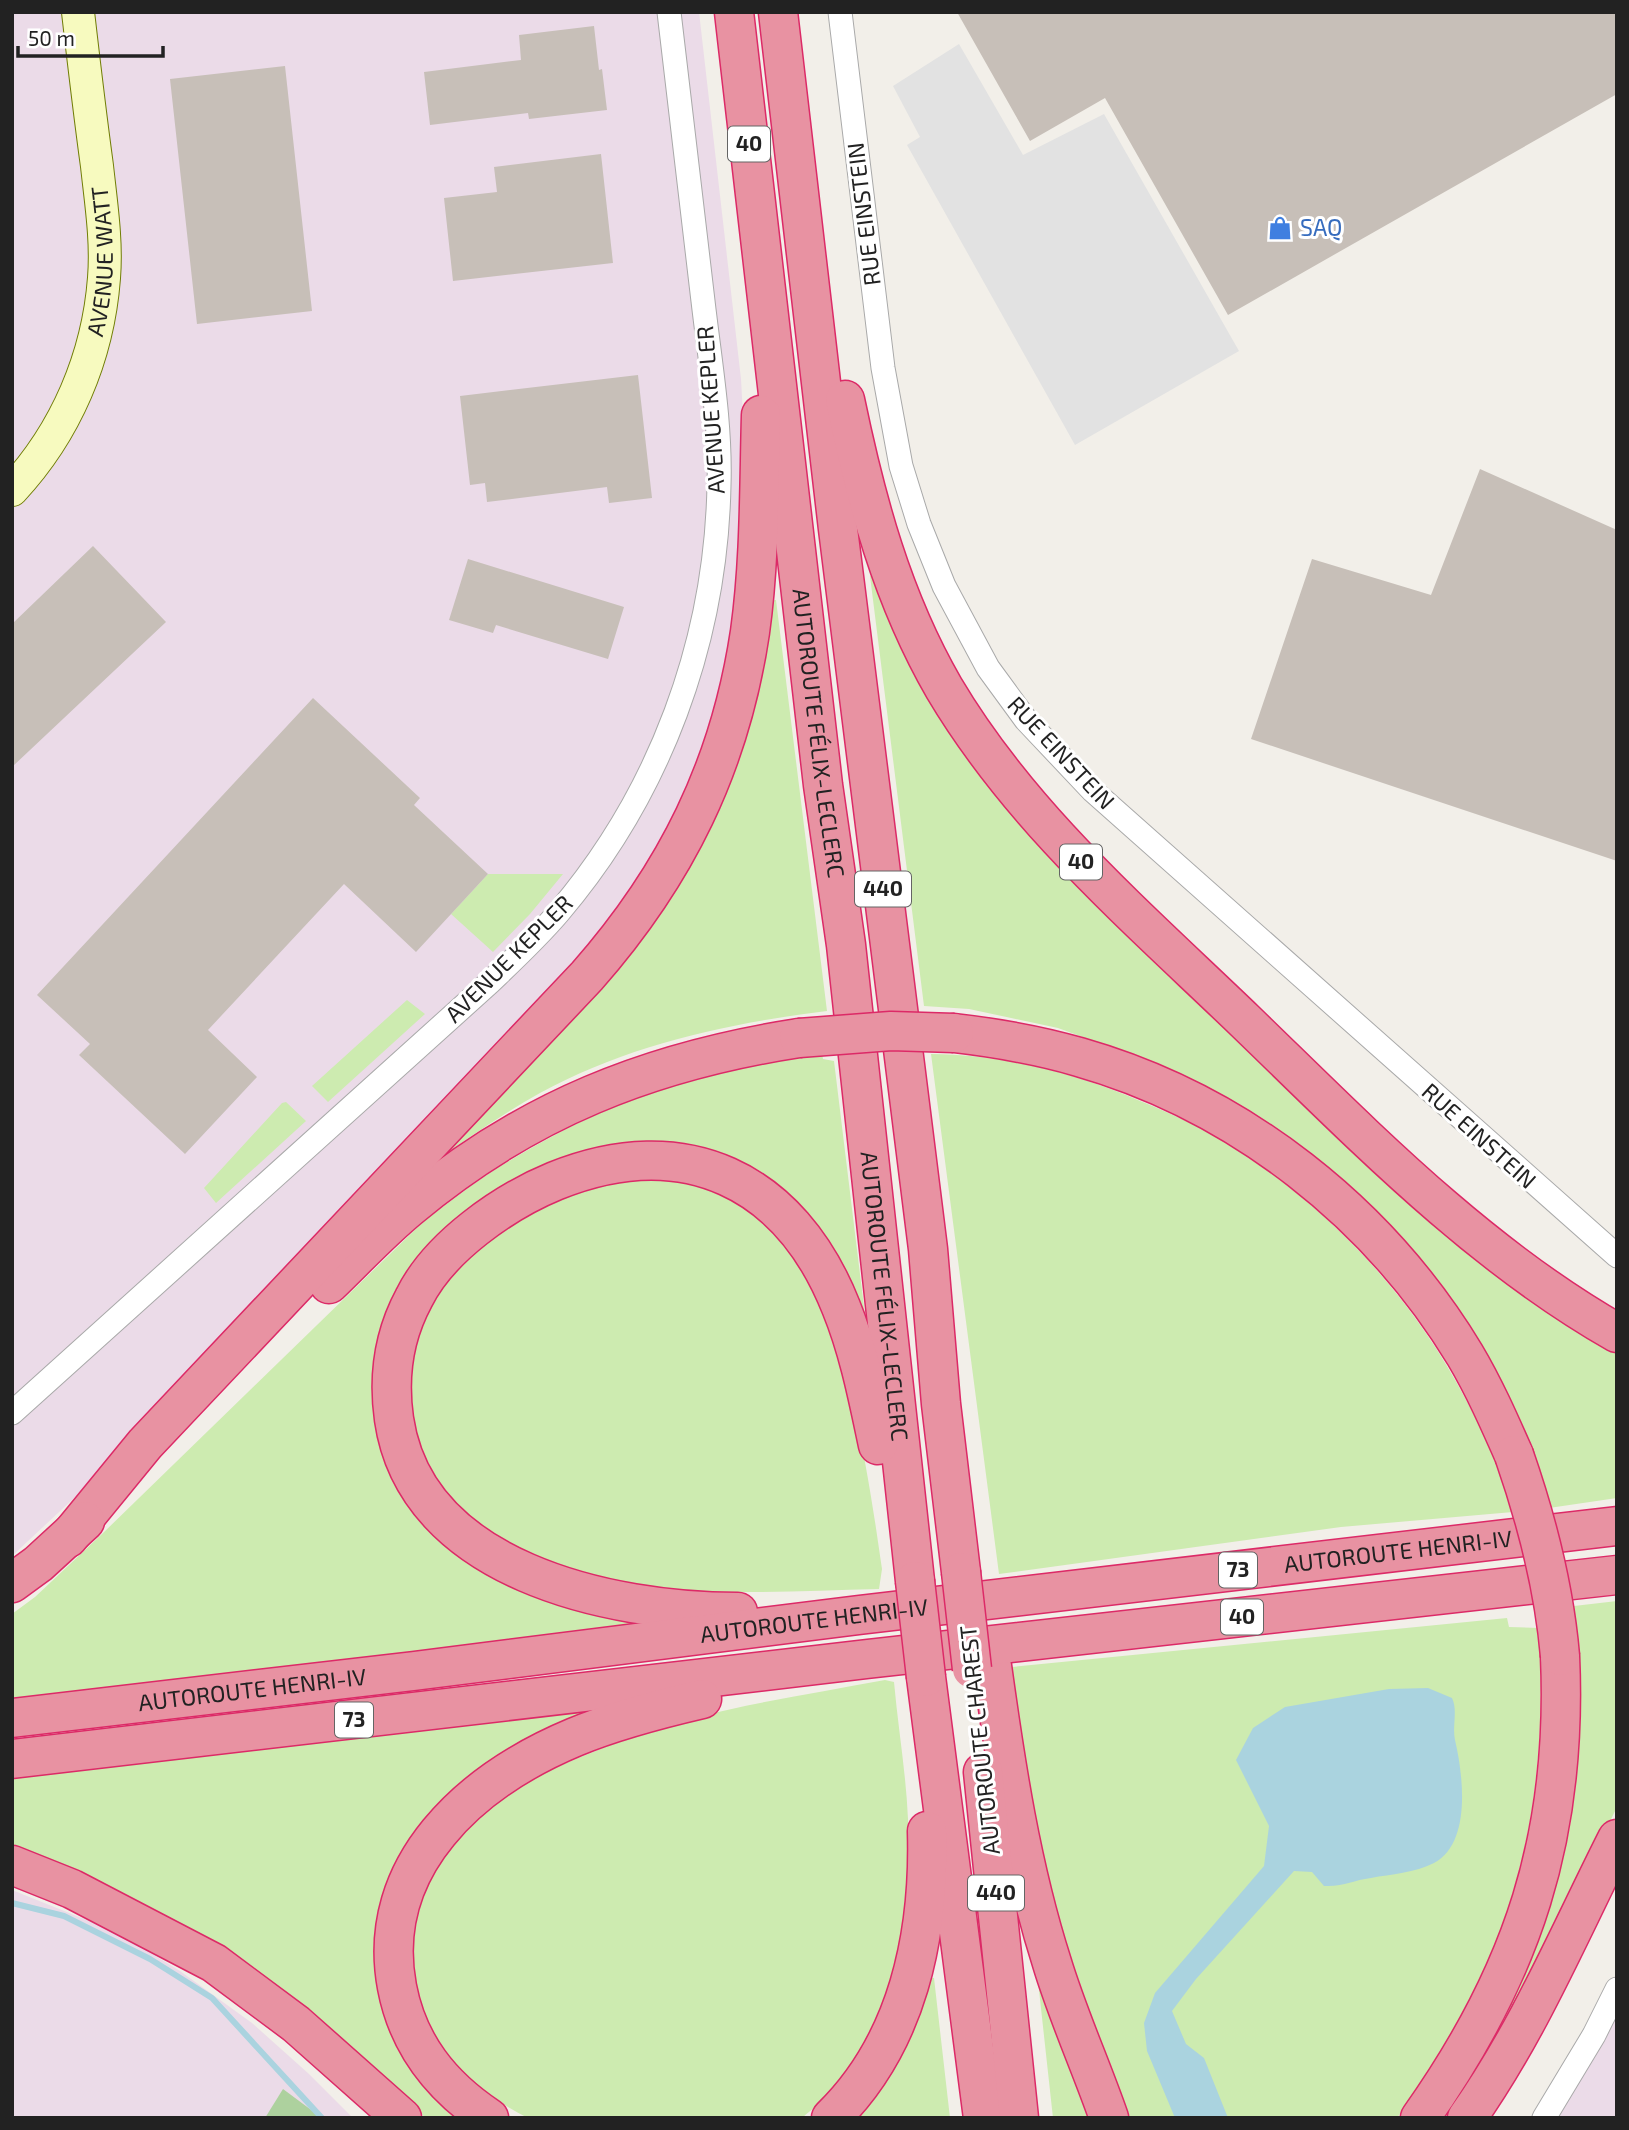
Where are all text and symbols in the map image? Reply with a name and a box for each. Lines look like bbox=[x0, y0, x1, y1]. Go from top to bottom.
scale bar bbox=[18, 14, 163, 58]
text: 50 m bbox=[28, 25, 75, 50]
road number: 40 bbox=[728, 127, 770, 162]
street label: RUE EINSTEIN bbox=[840, 141, 886, 287]
street label: AVENUE WATT bbox=[80, 185, 118, 339]
place label: SAQ bbox=[1300, 213, 1343, 241]
shop icon: SAQ bbox=[1266, 214, 1294, 242]
street label: AVENUE KEPLER bbox=[690, 325, 730, 495]
street label: AUTOROUTE FÉLIX-LECLERC bbox=[787, 587, 851, 879]
street label: RUE EINSTEIN bbox=[1002, 690, 1121, 815]
road number: 40 bbox=[1060, 844, 1102, 880]
road number: 440 bbox=[855, 872, 911, 906]
street label: AVENUE KEPLER bbox=[439, 889, 578, 1028]
street label: RUE EINSTEIN bbox=[1417, 1077, 1543, 1194]
street label: AUTOROUTE FÉLIX-LECLERC bbox=[855, 1150, 915, 1442]
street label: AUTOROUTE HENRI-IV bbox=[1282, 1523, 1513, 1578]
road number: 73 bbox=[1219, 1552, 1257, 1588]
street label: AUTOROUTE HENRI-IV bbox=[698, 1592, 929, 1648]
road number: 40 bbox=[1221, 1600, 1263, 1634]
street label: AUTOROUTE CHAREST bbox=[953, 1624, 1005, 1856]
street label: AUTOROUTE HENRI-IV bbox=[137, 1662, 368, 1716]
road number: 73 bbox=[335, 1702, 373, 1738]
road number: 440 bbox=[968, 1876, 1024, 1910]

